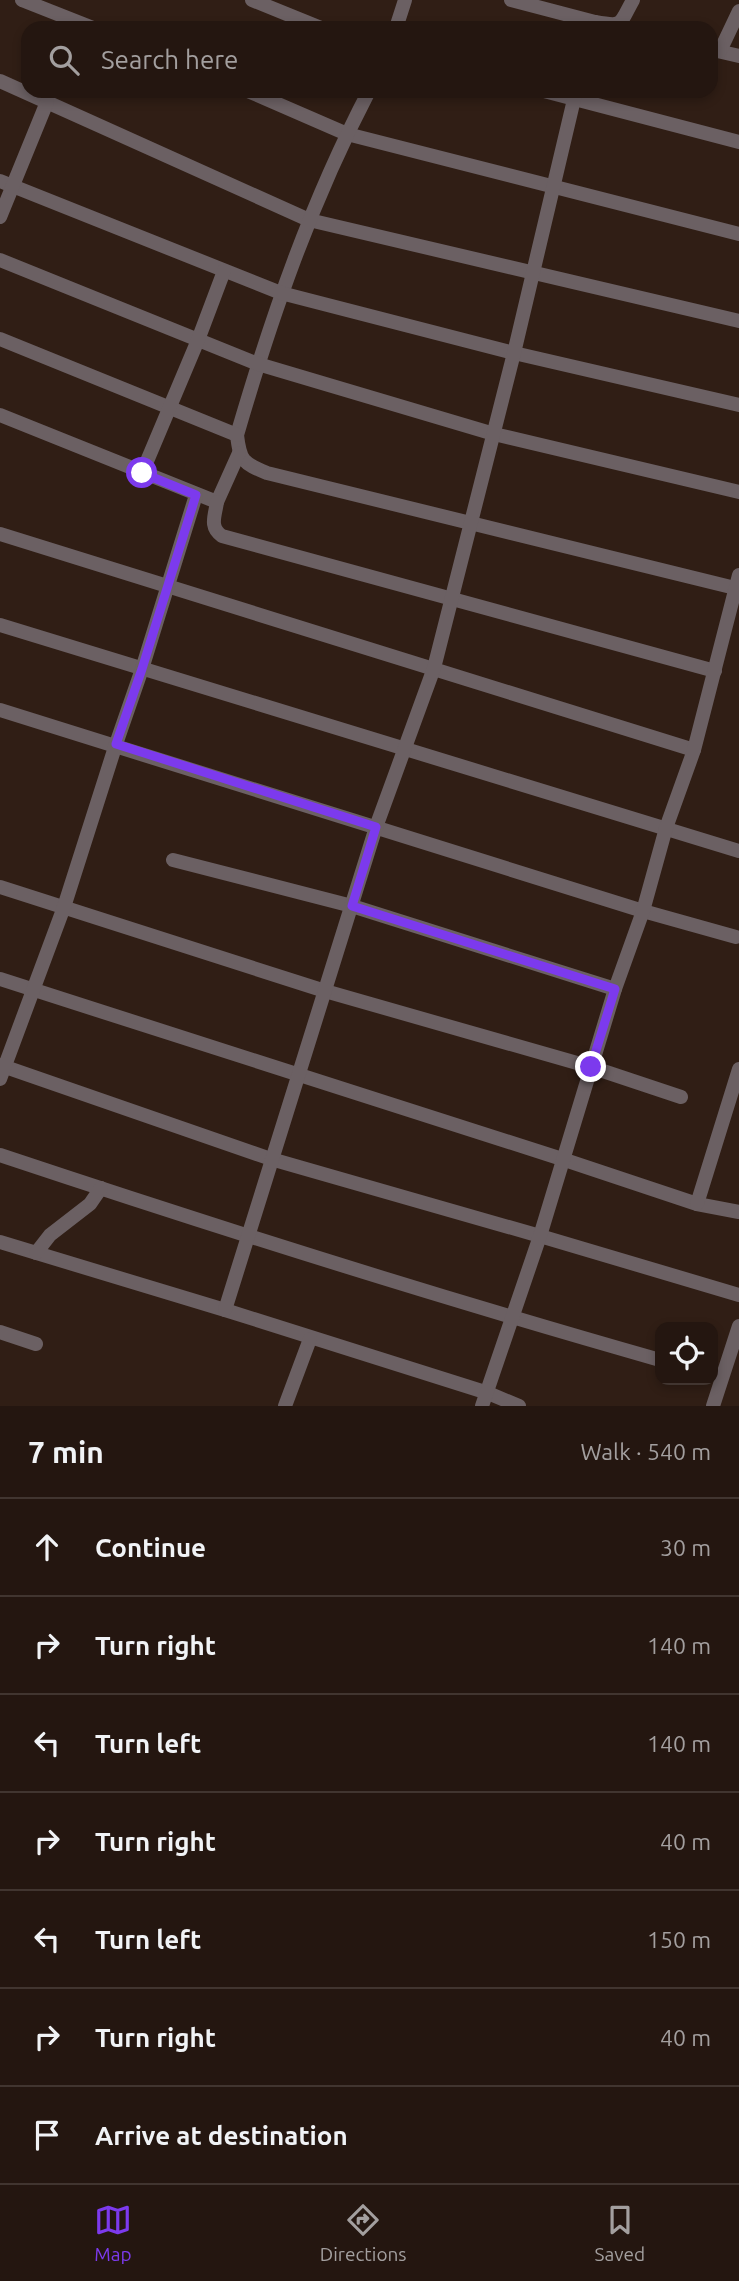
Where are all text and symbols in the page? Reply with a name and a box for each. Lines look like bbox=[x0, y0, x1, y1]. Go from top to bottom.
search box bbox=[21, 21, 718, 98]
icon: search bbox=[45, 41, 83, 79]
text: Search here bbox=[101, 45, 238, 74]
route start bbox=[126, 457, 157, 488]
route end bbox=[575, 1051, 606, 1082]
map controls bbox=[655, 1322, 718, 1385]
button: locate bbox=[655, 1322, 718, 1385]
text: 7 min bbox=[28, 1435, 104, 1469]
text: Walk · 540 m bbox=[580, 1439, 711, 1464]
icon: ahead bbox=[28, 1528, 66, 1566]
text: Continue bbox=[95, 1533, 206, 1562]
text: 30 m bbox=[660, 1535, 711, 1560]
icon: right bbox=[28, 1626, 66, 1664]
text: Turn right bbox=[95, 1631, 216, 1660]
text: 140 m bbox=[647, 1633, 711, 1658]
icon: left bbox=[28, 1724, 66, 1762]
text: Turn left bbox=[95, 1729, 201, 1758]
text: 140 m bbox=[647, 1731, 711, 1756]
icon: right bbox=[28, 1822, 66, 1860]
text: Turn right bbox=[95, 1827, 216, 1856]
text: 40 m bbox=[660, 1829, 711, 1854]
icon: left bbox=[28, 1920, 66, 1958]
text: Turn left bbox=[95, 1925, 201, 1954]
text: 150 m bbox=[647, 1927, 711, 1952]
icon: right bbox=[28, 2018, 66, 2056]
text: Turn right bbox=[95, 2023, 216, 2052]
text: 40 m bbox=[660, 2025, 711, 2050]
icon: arrive bbox=[28, 2116, 66, 2154]
text: Arrive at destination bbox=[95, 2121, 348, 2150]
tab: Map bbox=[94, 2201, 132, 2265]
tab: Directions bbox=[320, 2201, 407, 2265]
tab: Saved bbox=[594, 2201, 645, 2265]

